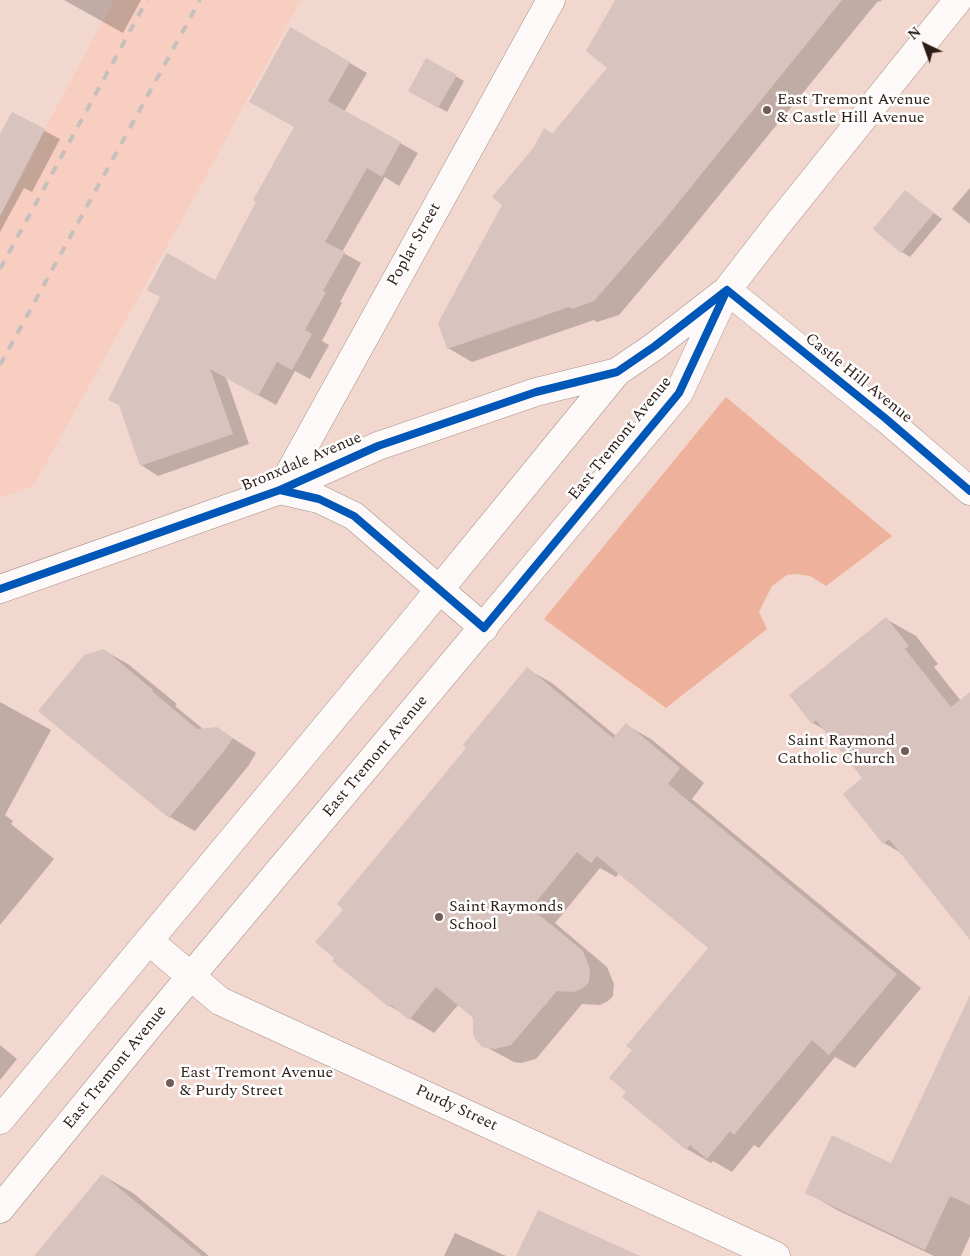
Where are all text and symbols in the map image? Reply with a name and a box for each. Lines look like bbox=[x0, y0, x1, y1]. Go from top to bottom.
north arrow bbox=[900, 20, 950, 70]
text: N bbox=[903, 22, 926, 45]
place label: East Tremont Avenue & Castle Hill Avenue bbox=[777, 91, 930, 129]
marker: East Tremont Avenue & Castle Hill Avenue bbox=[761, 104, 773, 116]
street label: Poplar Street bbox=[384, 200, 446, 290]
street label: Castle Hill Avenue bbox=[800, 330, 916, 428]
street label: East Tremont Avenue bbox=[565, 373, 677, 505]
street label: Bronxdale Avenue bbox=[239, 429, 365, 497]
street label: East Tremont Avenue bbox=[319, 692, 433, 822]
place label: Saint Raymond Catholic Church bbox=[777, 732, 895, 770]
marker: Saint Raymond Catholic Church bbox=[899, 745, 911, 757]
place label: Saint Raymonds School bbox=[449, 898, 563, 936]
marker: Saint Raymonds School bbox=[433, 911, 445, 923]
street label: East Tremont Avenue bbox=[60, 1002, 172, 1134]
place label: East Tremont Avenue & Purdy Street bbox=[180, 1064, 333, 1102]
marker: East Tremont Avenue & Purdy Street bbox=[164, 1077, 176, 1089]
street label: Purdy Street bbox=[412, 1082, 500, 1136]

